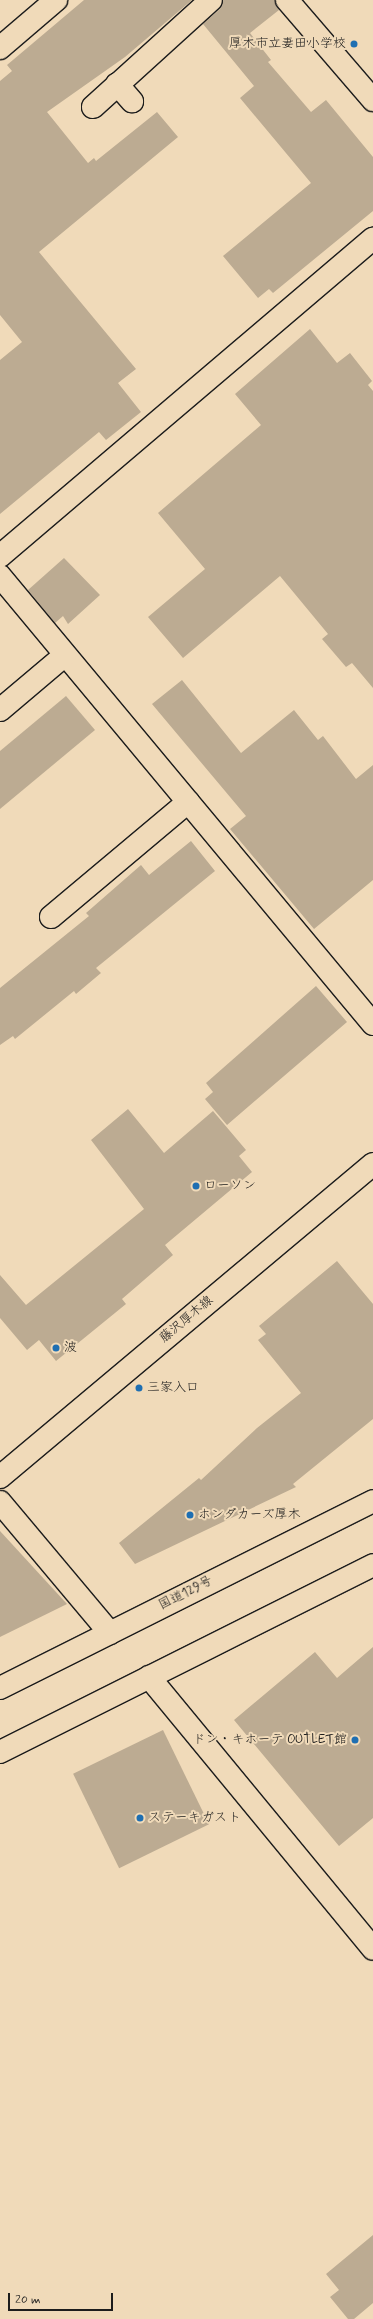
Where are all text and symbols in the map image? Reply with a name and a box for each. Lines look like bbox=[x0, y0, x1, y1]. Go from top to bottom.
place label: 厚木市立妻田小学校 bbox=[229, 36, 346, 52]
marker: 厚木市立妻田小学校 bbox=[349, 39, 359, 49]
place label: ローソン bbox=[204, 1178, 256, 1194]
marker: ローソン bbox=[191, 1181, 201, 1191]
street label: 藤沢厚木線 bbox=[157, 1293, 217, 1347]
place label: 波 bbox=[64, 1340, 77, 1356]
marker: 波 bbox=[51, 1343, 61, 1353]
place label: 三家入口 bbox=[147, 1380, 199, 1396]
marker: 三家入口 bbox=[134, 1383, 144, 1393]
place label: ホンダカーズ厚木 bbox=[198, 1507, 302, 1523]
marker: ホンダカーズ厚木 bbox=[185, 1510, 195, 1520]
street label: 国道129号 bbox=[156, 1574, 216, 1614]
place label: ドン・キホーテ OUTLET館 bbox=[192, 1732, 347, 1748]
marker: ドン・キホーテ OUTLET館 bbox=[350, 1735, 360, 1745]
place label: ステーキガスト bbox=[148, 1810, 239, 1826]
marker: ステーキガスト bbox=[135, 1813, 145, 1823]
scale bar bbox=[10, 2285, 115, 2311]
text: 20 m bbox=[15, 2292, 41, 2308]

